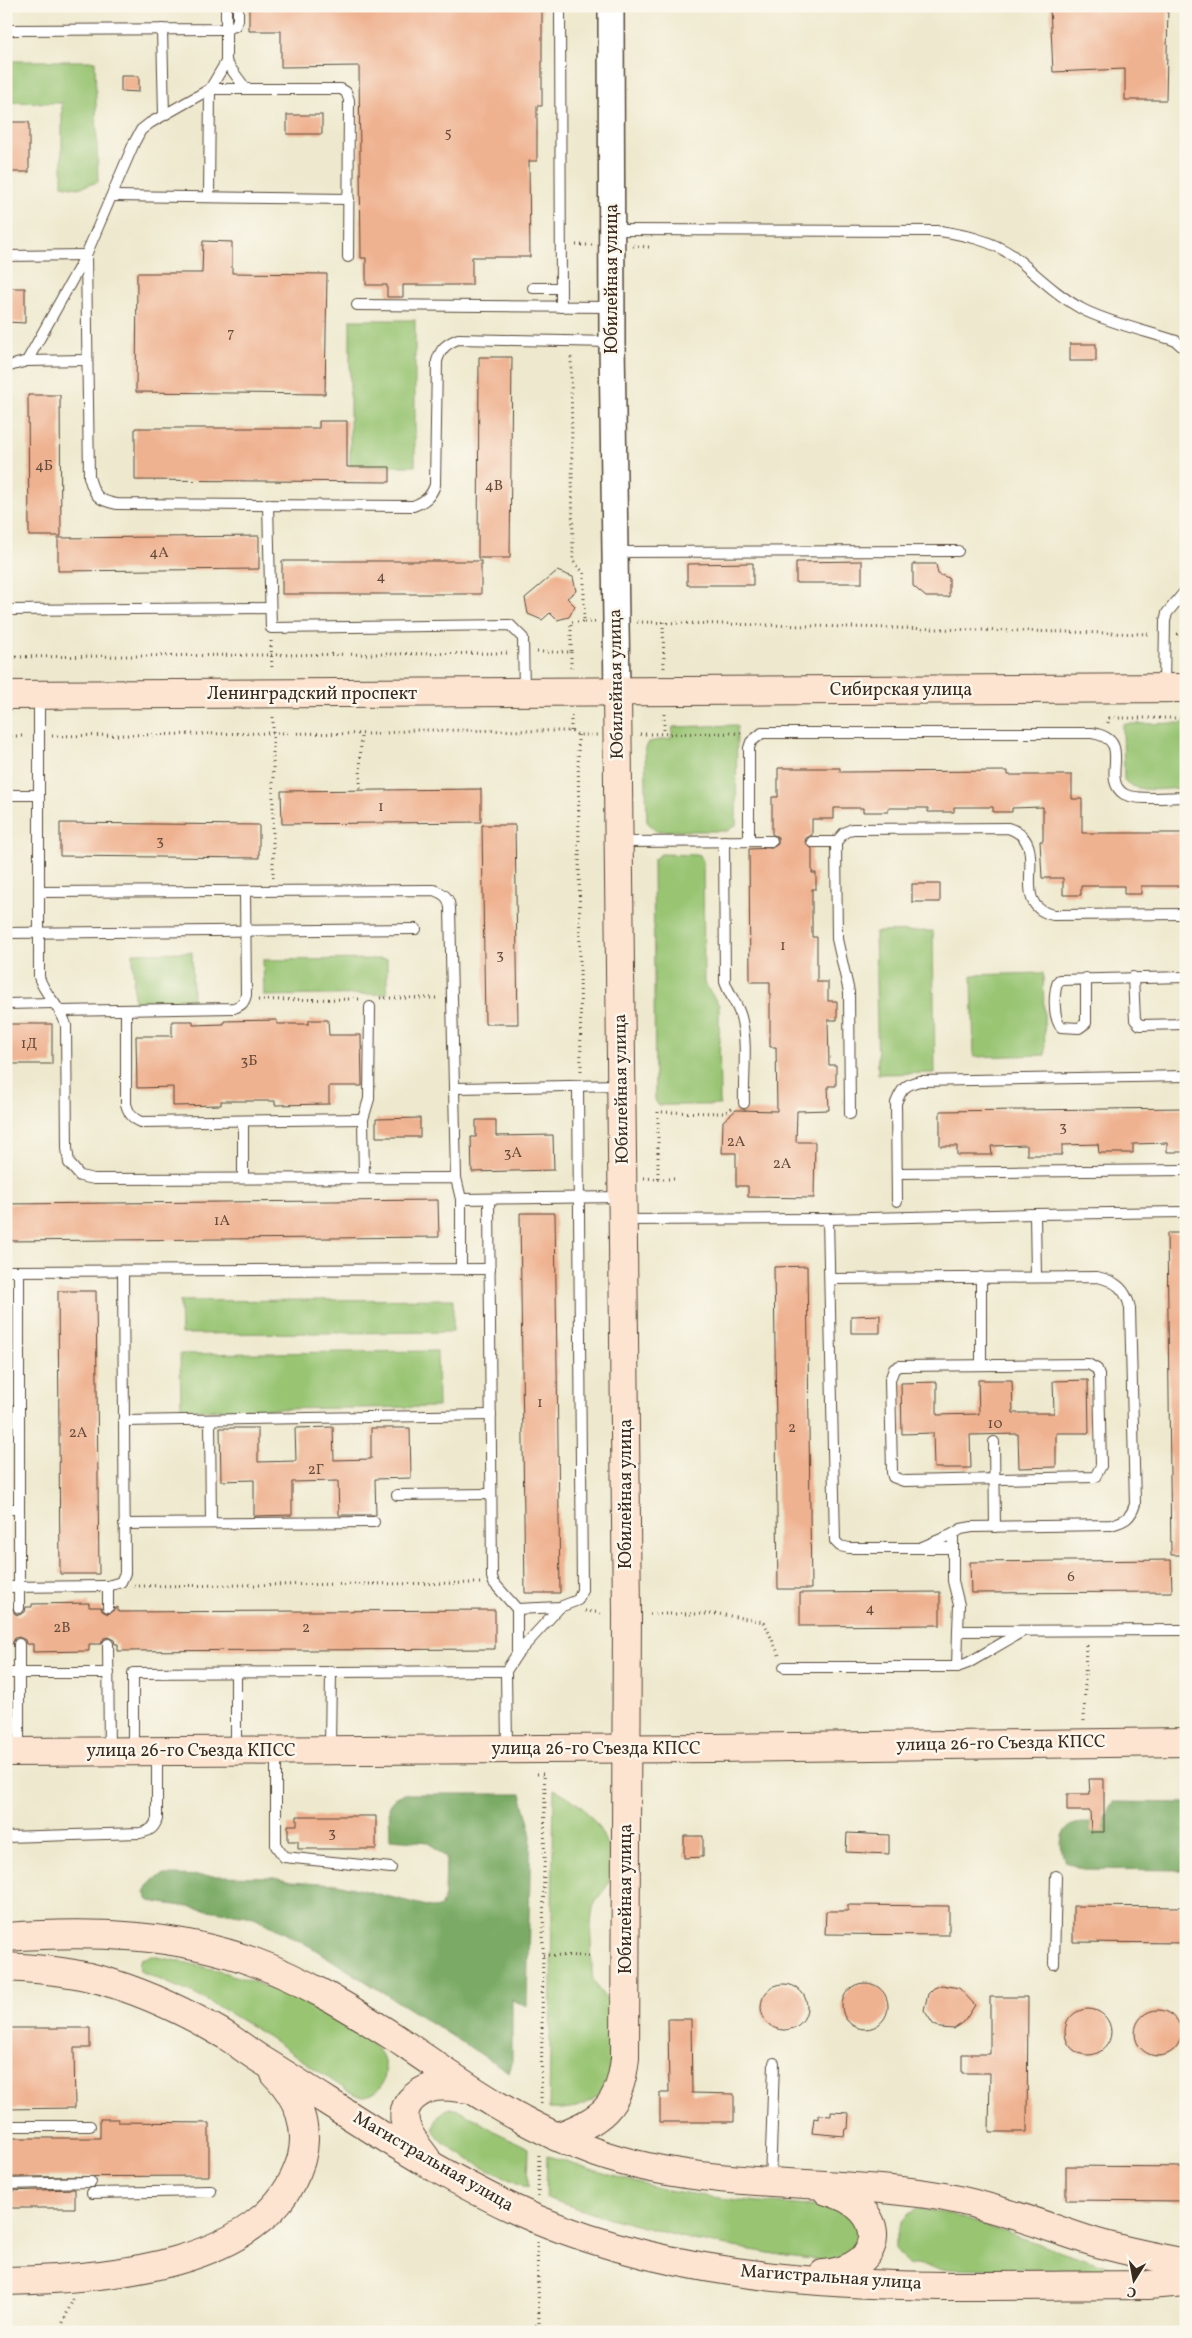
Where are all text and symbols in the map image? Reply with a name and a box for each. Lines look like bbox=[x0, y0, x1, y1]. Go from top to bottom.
house number: 5 bbox=[444, 123, 452, 144]
street label: Юбилейная улица bbox=[600, 204, 625, 354]
house number: 7 bbox=[227, 323, 235, 344]
house number: 4Б bbox=[35, 456, 53, 477]
house number: 4В bbox=[485, 476, 503, 497]
house number: 4А bbox=[149, 543, 169, 564]
house number: 4 bbox=[377, 567, 386, 588]
street label: Юбилейная улица bbox=[603, 608, 631, 759]
street label: Сибирская улица bbox=[830, 678, 972, 703]
street label: Ленинградский проспект bbox=[207, 682, 417, 707]
house number: 1 bbox=[378, 797, 384, 818]
house number: 3 bbox=[156, 831, 164, 852]
house number: 1 bbox=[780, 936, 786, 957]
house number: 3 bbox=[496, 945, 504, 966]
street label: Юбилейная улица bbox=[608, 1013, 636, 1164]
house number: 1Д bbox=[21, 1034, 37, 1055]
house number: 3Б bbox=[241, 1051, 257, 1072]
house number: 3 bbox=[1059, 1117, 1067, 1138]
house number: 2А bbox=[727, 1132, 746, 1153]
house number: 3А bbox=[504, 1143, 523, 1164]
house number: 2А bbox=[773, 1154, 792, 1175]
house number: 1А bbox=[214, 1211, 231, 1232]
house number: 1 bbox=[537, 1393, 543, 1414]
house number: 10 bbox=[988, 1414, 1002, 1435]
house number: 2 bbox=[788, 1418, 796, 1439]
street label: Юбилейная улица bbox=[614, 1419, 639, 1569]
house number: 2А bbox=[69, 1423, 88, 1444]
house number: 2Г bbox=[308, 1460, 324, 1481]
house number: 6 bbox=[1067, 1567, 1075, 1588]
house number: 4 bbox=[866, 1599, 875, 1620]
house number: 2В bbox=[53, 1618, 71, 1639]
house number: 2 bbox=[302, 1618, 310, 1639]
street label: улица 26-го Съезда КПСС bbox=[896, 1730, 1106, 1758]
street label: улица 26-го Съезда КПСС bbox=[491, 1737, 701, 1762]
street label: улица 26-го Съезда КПСС bbox=[86, 1739, 296, 1764]
house number: 3 bbox=[328, 1823, 336, 1844]
street label: Юбилейная улица bbox=[614, 1824, 639, 1974]
street label: Магистральная улица bbox=[348, 2106, 518, 2218]
north arrow bbox=[1110, 2256, 1160, 2306]
street label: Магистральная улица bbox=[739, 2259, 923, 2297]
text: С bbox=[1126, 2281, 1138, 2301]

